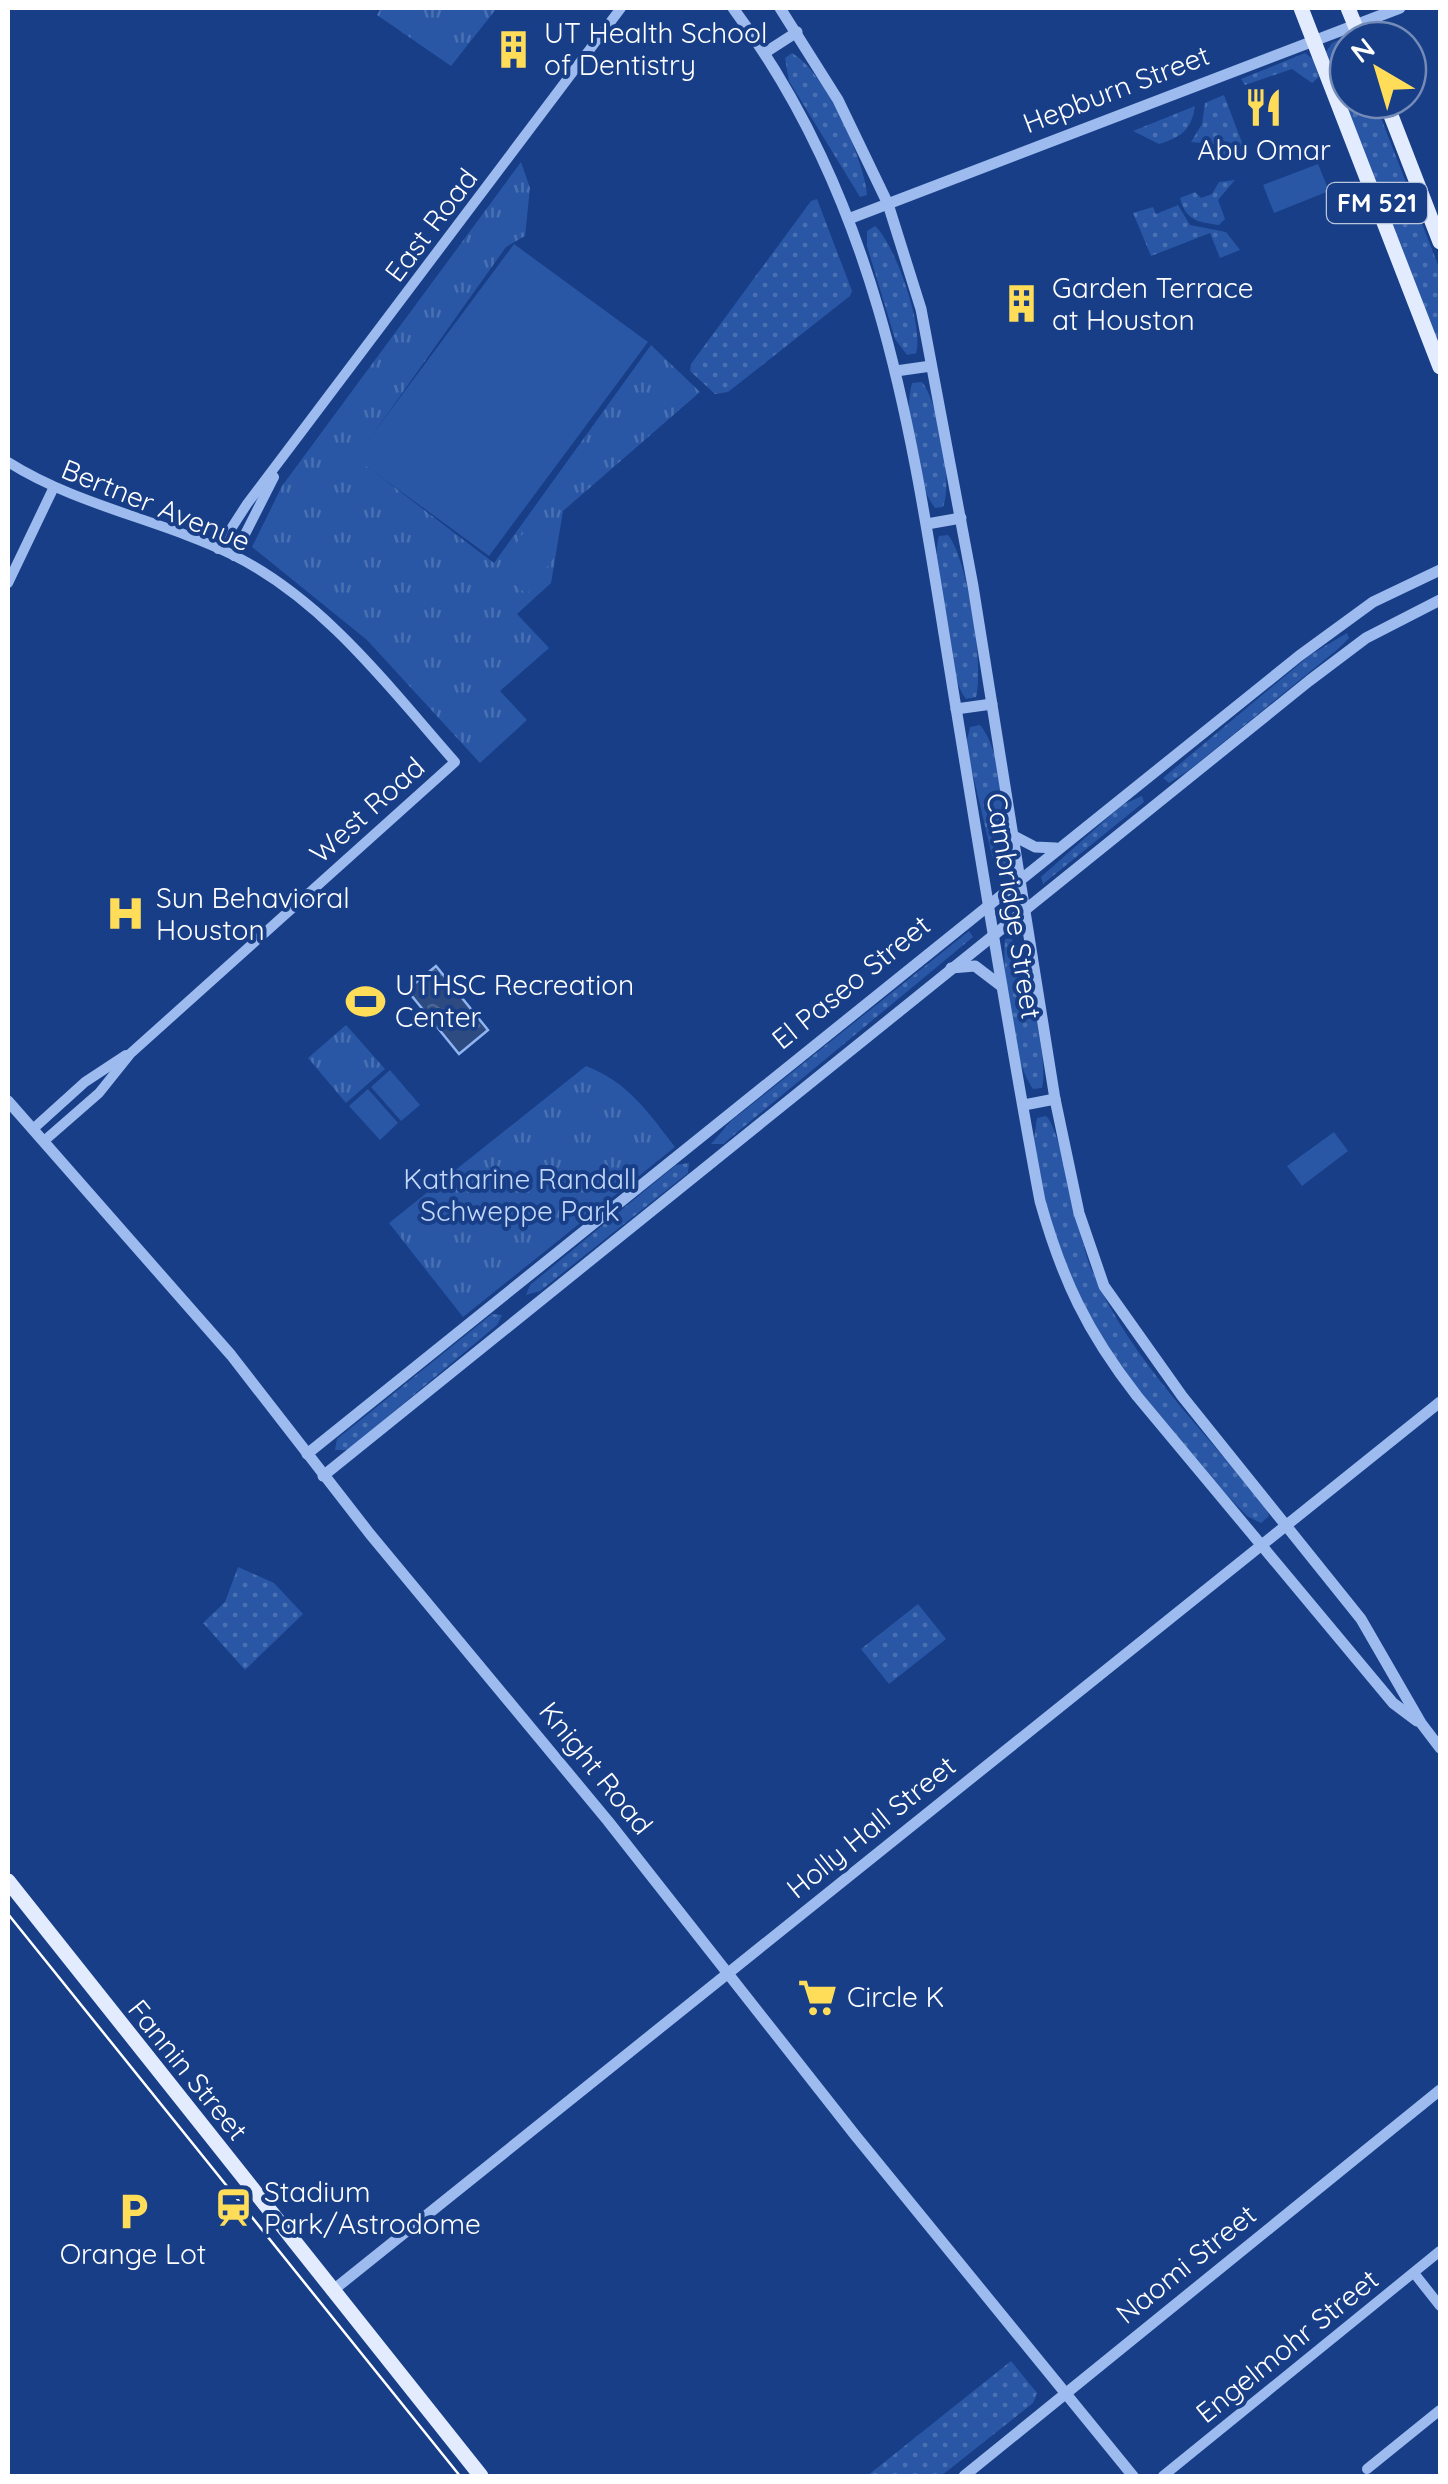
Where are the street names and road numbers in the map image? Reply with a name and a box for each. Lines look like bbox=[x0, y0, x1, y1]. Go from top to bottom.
street label: Hepburn Street bbox=[1018, 37, 1214, 140]
street label: East Road bbox=[377, 161, 484, 288]
road number: FM 521 bbox=[1327, 183, 1427, 223]
street label: Bertner Avenue bbox=[57, 451, 256, 558]
street label: West Road bbox=[302, 749, 431, 870]
street label: Cambridge Street bbox=[979, 790, 1050, 1021]
street label: El Paseo Street bbox=[764, 907, 937, 1056]
street label: Knight Road bbox=[532, 1694, 661, 1841]
street label: Holly Hall Street bbox=[779, 1748, 962, 1905]
street label: Fannin Street bbox=[121, 1992, 256, 2147]
street label: Naomi Street bbox=[1109, 2197, 1263, 2331]
street label: Engelmohr Street bbox=[1188, 2261, 1385, 2430]

